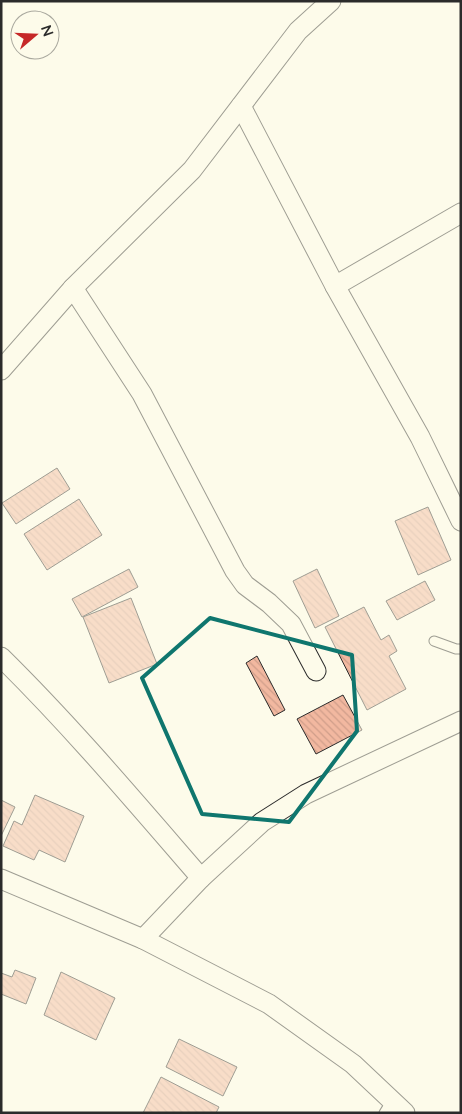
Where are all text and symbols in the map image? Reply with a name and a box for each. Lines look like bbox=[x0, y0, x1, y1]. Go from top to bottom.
north arrow bbox=[10, 10, 60, 60]
text: N bbox=[38, 23, 58, 38]

